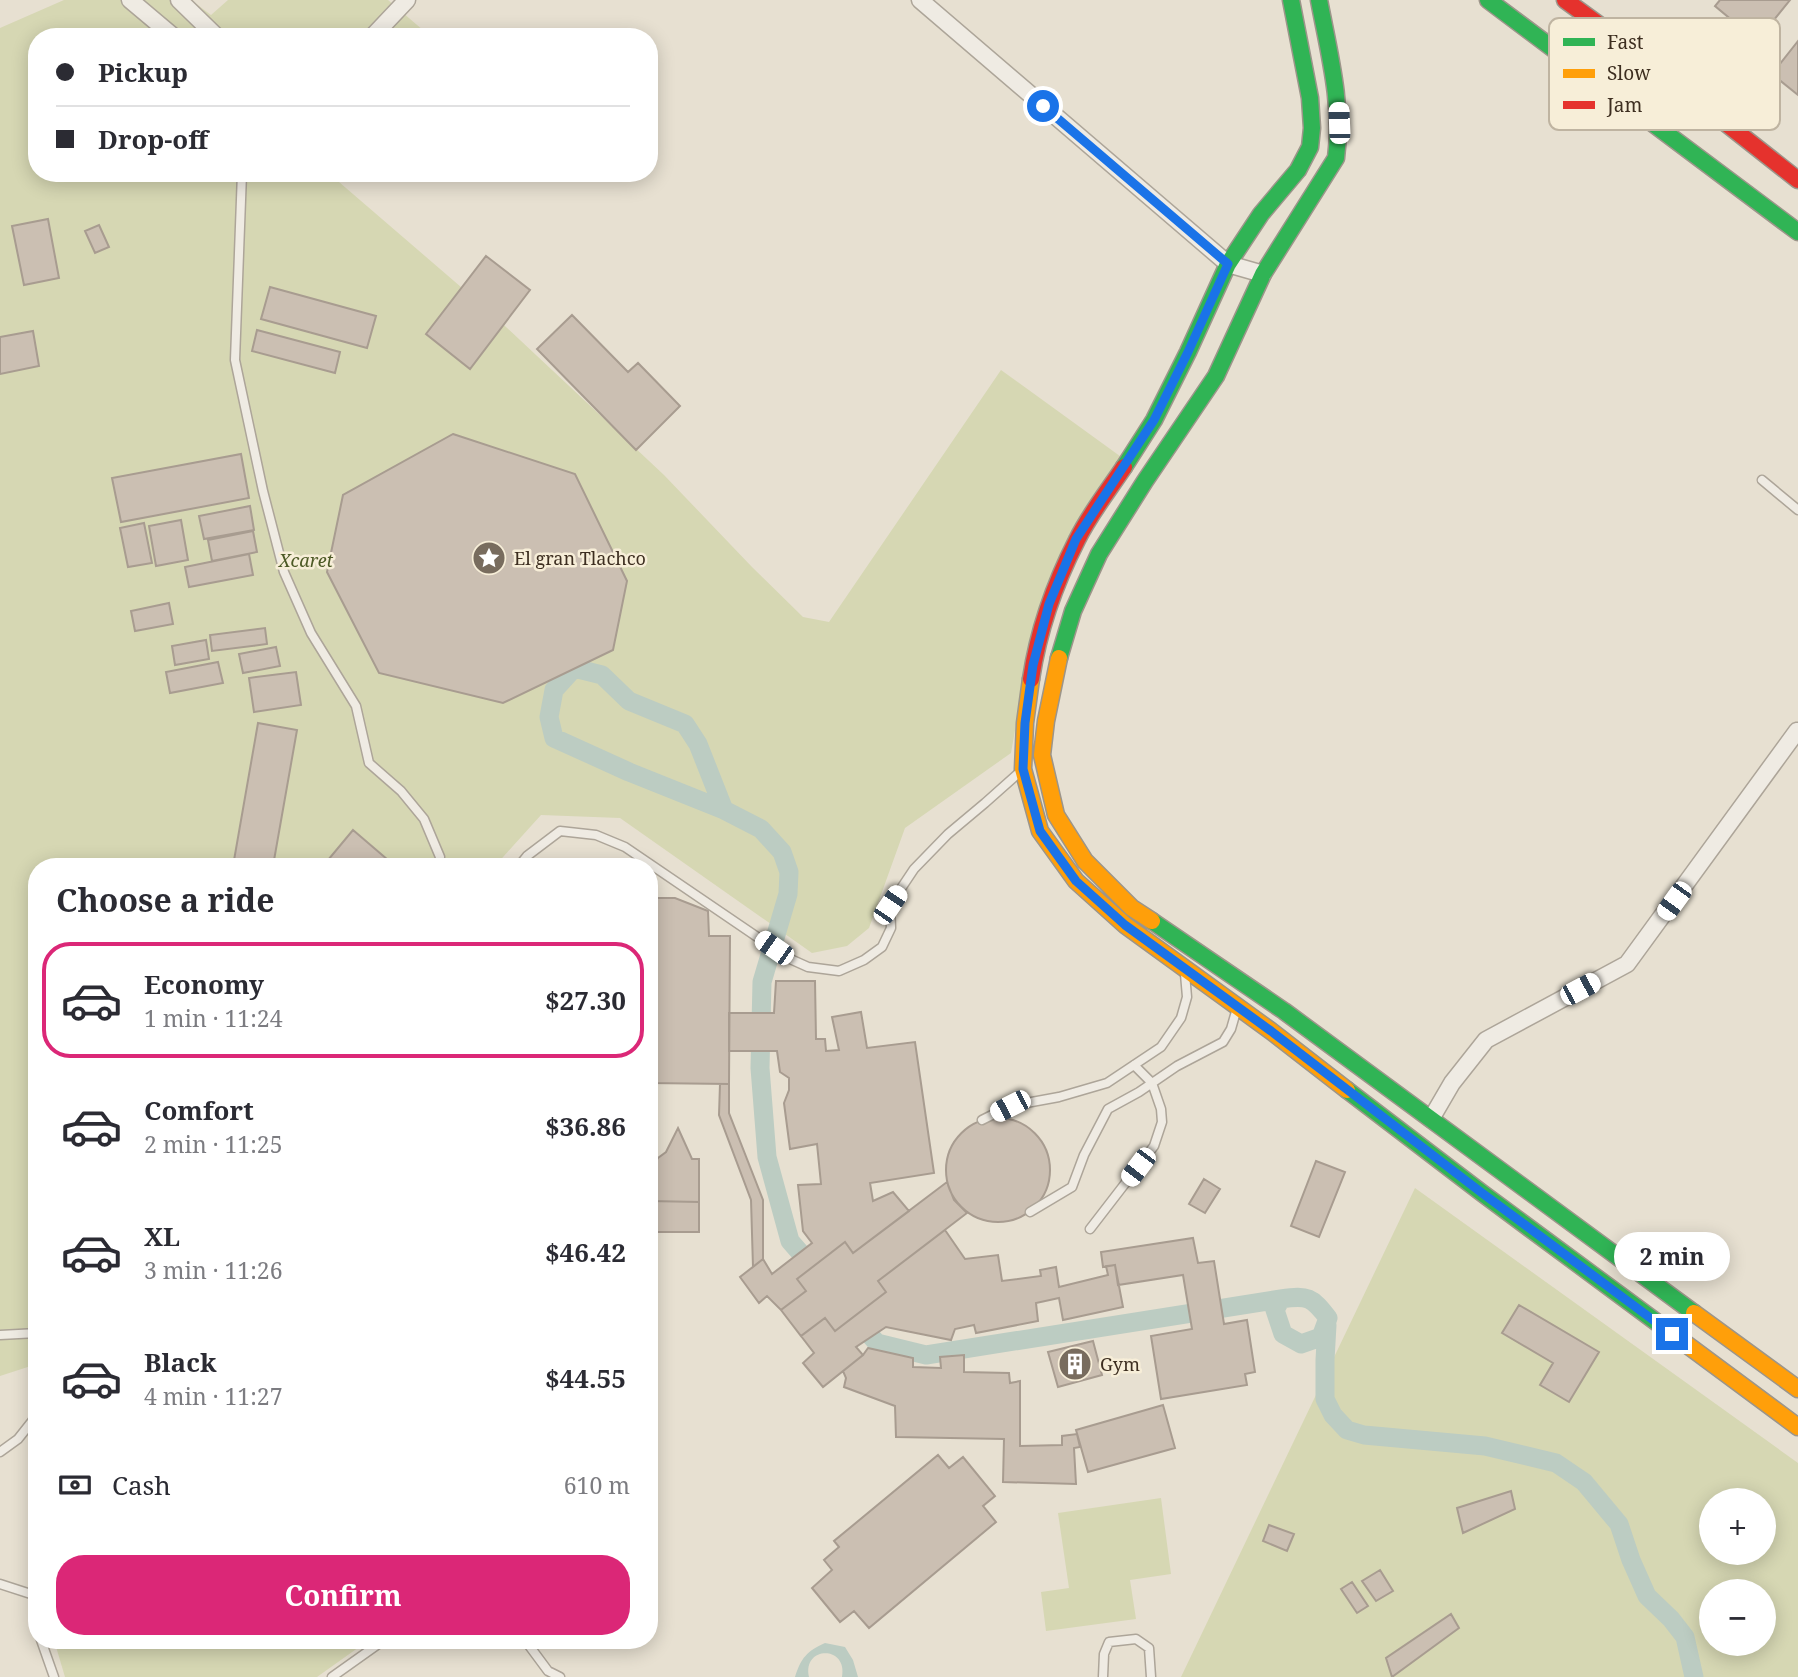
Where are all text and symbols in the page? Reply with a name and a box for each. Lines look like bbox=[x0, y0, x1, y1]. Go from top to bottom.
legend bbox=[1549, 18, 1780, 130]
text: Fast bbox=[1607, 29, 1644, 55]
text: Pickup bbox=[98, 54, 188, 90]
text: Slow bbox=[1607, 60, 1651, 86]
route start bbox=[1027, 90, 1059, 122]
text: Jam bbox=[1606, 92, 1642, 118]
car bbox=[1328, 102, 1351, 144]
text: Drop-off bbox=[98, 121, 208, 157]
place icon: El gran Tlachco bbox=[470, 539, 508, 577]
place label: El gran Tlachco bbox=[514, 546, 646, 570]
park label: Xcaret bbox=[278, 548, 334, 572]
text: Choose a ride bbox=[56, 878, 275, 921]
car bbox=[1654, 878, 1695, 924]
car bbox=[870, 882, 911, 928]
car bbox=[751, 927, 798, 969]
text: Economy bbox=[144, 966, 264, 1002]
icon: car bbox=[60, 969, 123, 1032]
car bbox=[1557, 970, 1604, 1008]
text: $27.30 bbox=[545, 982, 626, 1018]
text: 1 min · 11:24 bbox=[144, 1002, 282, 1034]
car bbox=[987, 1087, 1034, 1125]
text: Comfort bbox=[144, 1092, 254, 1128]
icon: car bbox=[60, 1095, 123, 1158]
text: $36.86 bbox=[545, 1108, 626, 1144]
text: 2 min · 11:25 bbox=[144, 1128, 282, 1160]
car bbox=[1117, 1144, 1160, 1190]
text: XL bbox=[144, 1218, 180, 1254]
icon: car bbox=[60, 1221, 123, 1284]
callout: 2 min bbox=[1614, 1232, 1730, 1282]
text: $46.42 bbox=[545, 1234, 626, 1270]
text: 2 min bbox=[1639, 1240, 1705, 1272]
text: 3 min · 11:26 bbox=[144, 1254, 282, 1286]
route end bbox=[1656, 1318, 1688, 1350]
text: Black bbox=[144, 1344, 217, 1380]
building icon: Gym bbox=[1056, 1345, 1094, 1383]
icon: car bbox=[60, 1347, 123, 1410]
place label: Gym bbox=[1100, 1352, 1140, 1376]
text: $44.55 bbox=[545, 1360, 626, 1396]
text: 4 min · 11:27 bbox=[144, 1380, 282, 1412]
icon: cash bbox=[56, 1466, 94, 1504]
text: Cash bbox=[112, 1467, 171, 1503]
text: 610 m bbox=[564, 1469, 630, 1501]
map controls bbox=[1699, 1488, 1776, 1656]
button: + bbox=[1699, 1488, 1776, 1565]
button: Confirm bbox=[56, 1555, 630, 1635]
button: − bbox=[1699, 1579, 1776, 1656]

